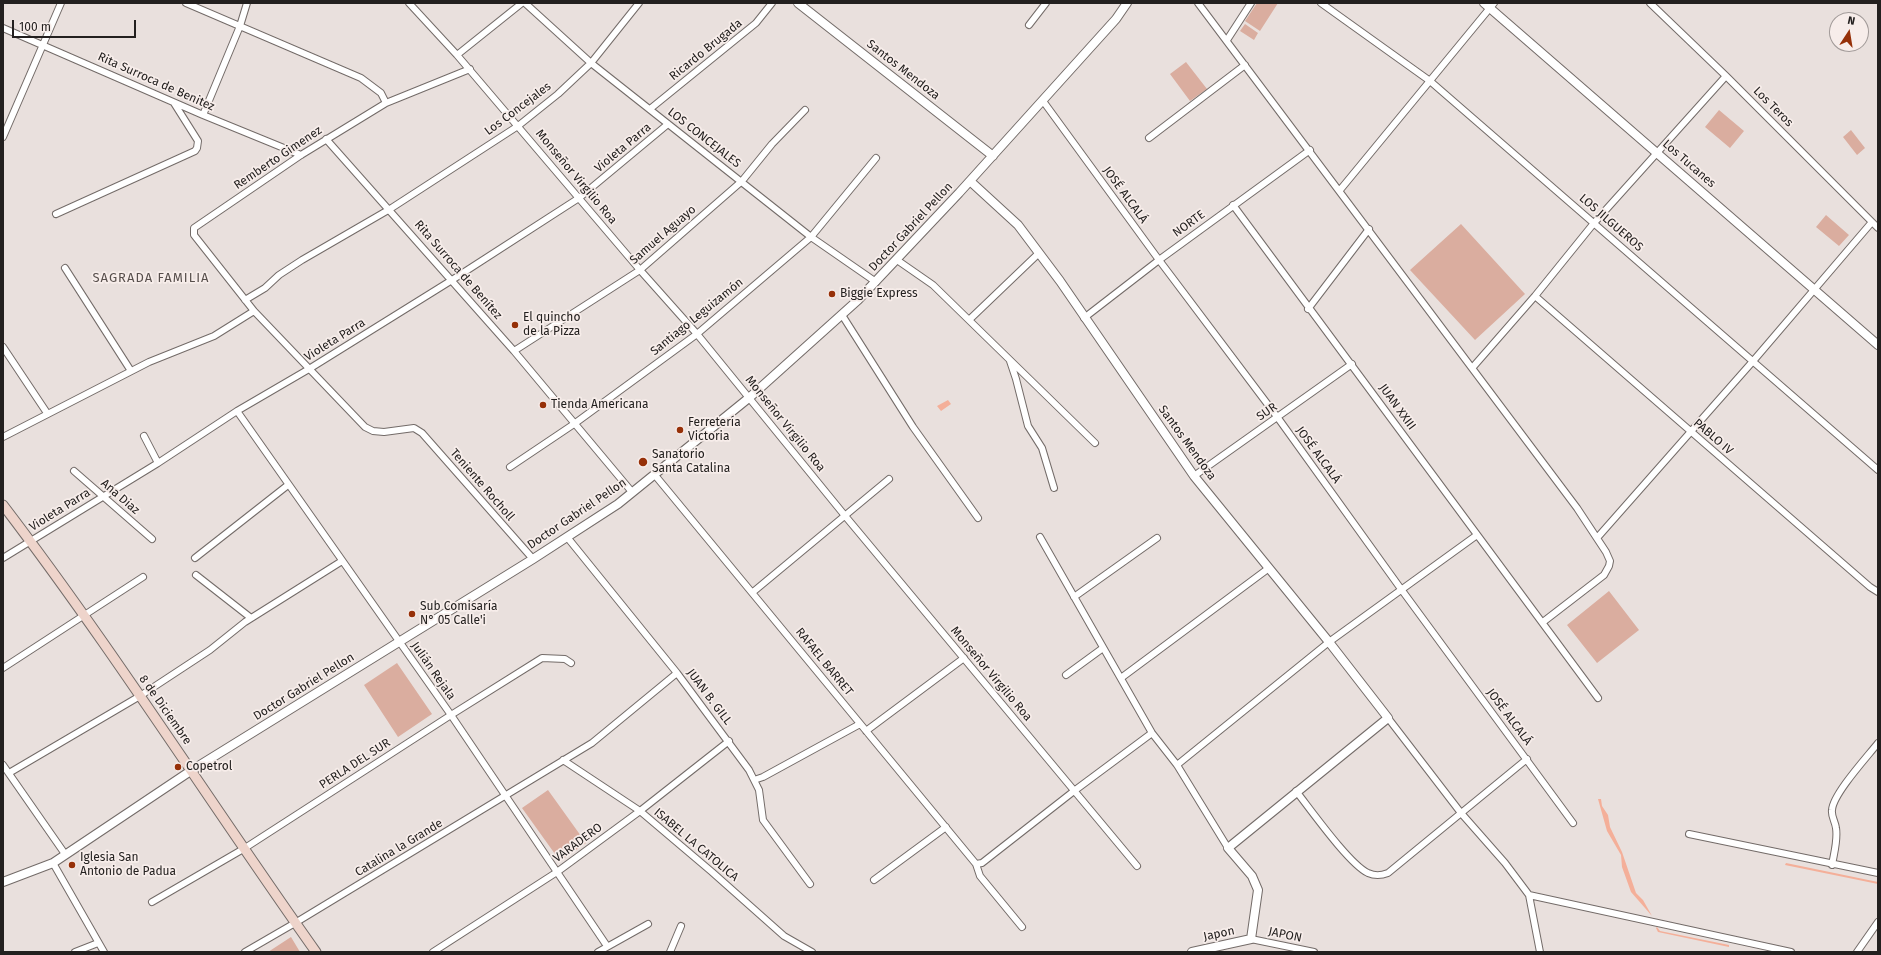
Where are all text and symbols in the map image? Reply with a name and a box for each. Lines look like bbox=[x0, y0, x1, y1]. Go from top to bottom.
scale bar bbox=[14, 12, 138, 38]
north arrow bbox=[1829, 12, 1869, 52]
text: N bbox=[1846, 14, 1856, 28]
street label: Ricardo Brugada bbox=[667, 16, 745, 84]
text: 100 m bbox=[19, 20, 51, 34]
street label: Santos Mendoza bbox=[864, 37, 942, 103]
street label: Rita Surroca de Benitez bbox=[95, 50, 217, 114]
street label: Los Concejales bbox=[482, 79, 554, 139]
street label: Los Teros bbox=[1750, 84, 1796, 130]
street label: LOS CONCEJALES bbox=[665, 105, 743, 171]
street label: Violeta Parra bbox=[592, 120, 654, 176]
street label: Remberto Gimenez bbox=[231, 123, 325, 193]
street label: Monseñor Virgilio Roa bbox=[532, 127, 620, 227]
street label: Los Tucanes bbox=[1660, 137, 1718, 191]
street label: JOSÉ ALCALÁ bbox=[1100, 164, 1150, 226]
street label: Doctor Gabriel Pellon bbox=[866, 180, 956, 274]
street label: LOS JILGUEROS bbox=[1576, 191, 1646, 255]
street label: Samuel Aguayo bbox=[627, 202, 699, 268]
street label: NORTE bbox=[1170, 208, 1208, 240]
street label: Rita Surroca de Benítez bbox=[411, 218, 505, 322]
district label: SAGRADA FAMILIA bbox=[93, 270, 209, 286]
street label: Santiago Leguizamón bbox=[648, 275, 746, 359]
place label: Biggie Express bbox=[840, 287, 918, 301]
marker: Biggie Express bbox=[827, 289, 837, 299]
place label: El quincho de la Pizza bbox=[523, 311, 580, 339]
street label: Violeta Parra bbox=[302, 316, 368, 364]
marker: El quincho de la Pizza bbox=[510, 320, 520, 330]
street label: Monseñor Virgilio Roa bbox=[742, 373, 828, 475]
street label: JUAN XXIII bbox=[1376, 381, 1418, 433]
place label: Tienda Americana bbox=[551, 398, 648, 412]
marker: Tienda Americana bbox=[538, 400, 548, 410]
street label: SUR bbox=[1254, 400, 1280, 424]
street label: Santos Mendoza bbox=[1155, 403, 1219, 483]
place label: Ferretería Victoria bbox=[688, 416, 741, 444]
street label: PABLO IV bbox=[1690, 416, 1736, 458]
street label: JOSÉ ALCALÁ bbox=[1293, 424, 1343, 486]
marker: Ferretería Victoria bbox=[675, 425, 685, 435]
street label: Teniente Rocholl bbox=[447, 446, 517, 524]
place label: Sanatorio Santa Catalina bbox=[652, 448, 730, 476]
marker: Sanatorio Santa Catalina bbox=[637, 456, 649, 468]
street label: Ana Diaz bbox=[98, 476, 142, 518]
street label: Doctor Gabriel Pellon bbox=[525, 476, 629, 552]
street label: Violeta Parra bbox=[27, 486, 93, 534]
place label: Sub Comisaría N° 05 Calle'i bbox=[420, 600, 498, 628]
marker: Sub Comisaría N° 05 Calle'i bbox=[407, 609, 417, 619]
street label: Monseñor Virgilio Roa bbox=[947, 624, 1035, 724]
street label: RAFAEL BARRET bbox=[792, 625, 856, 699]
street label: Julián Rejala bbox=[408, 639, 458, 703]
street label: Doctor Gabriel Pellon bbox=[251, 650, 357, 724]
street label: JUAN B. GILL bbox=[683, 666, 735, 728]
street label: 8 de Diciembre bbox=[136, 672, 194, 748]
street label: JOSÉ ALCALÁ bbox=[1483, 686, 1535, 748]
street label: PERLA DEL SUR bbox=[317, 736, 393, 792]
place label: Copetrol bbox=[186, 760, 232, 774]
marker: Copetrol bbox=[173, 762, 183, 772]
street label: ISABEL LA CATOLICA bbox=[651, 805, 741, 885]
street label: Catalina la Grande bbox=[353, 816, 445, 880]
street label: VARADERO bbox=[551, 820, 605, 866]
place label: Iglesia San Antonio de Padua bbox=[80, 851, 176, 879]
marker: Iglesia San Antonio de Padua bbox=[67, 860, 77, 870]
street label: Japon bbox=[1202, 924, 1236, 944]
street label: JAPON bbox=[1267, 924, 1303, 946]

